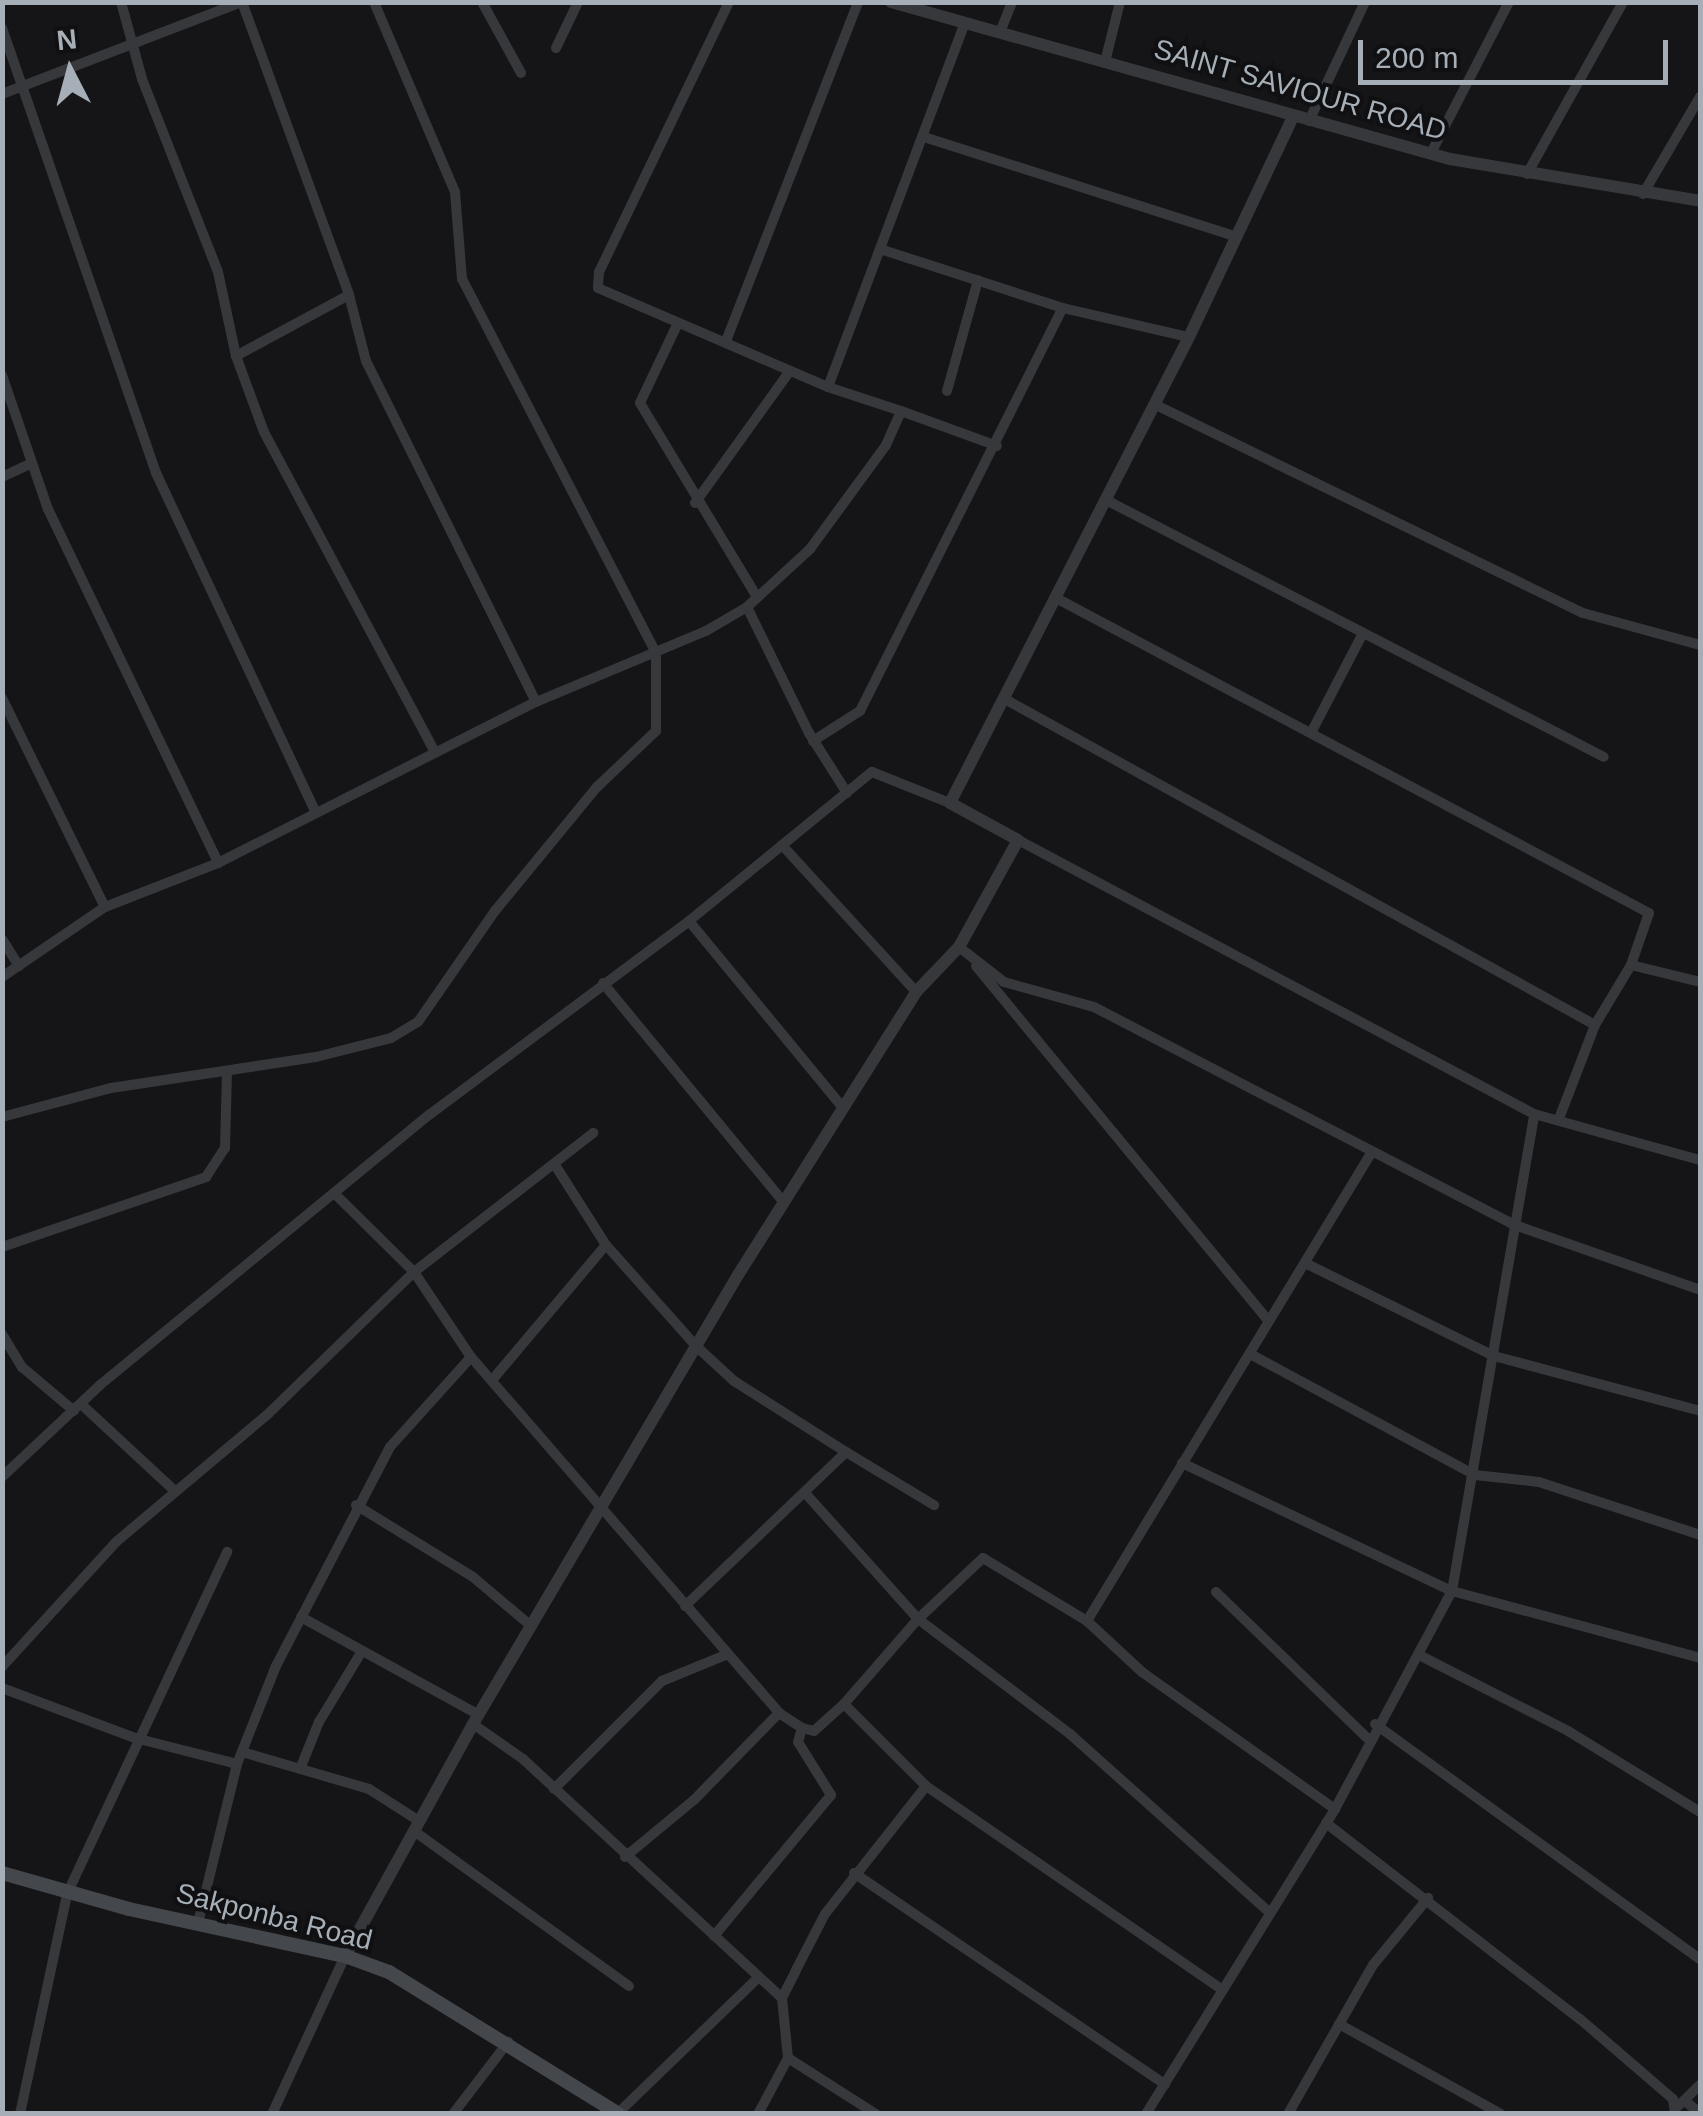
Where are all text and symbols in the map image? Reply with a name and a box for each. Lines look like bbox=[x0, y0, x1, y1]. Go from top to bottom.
north arrow bbox=[20, 20, 120, 120]
scale bar bbox=[1363, 20, 1673, 82]
text: N bbox=[55, 23, 78, 56]
street label: SAINT SAVIOUR ROAD bbox=[1150, 32, 1450, 148]
text: 200 m bbox=[1375, 41, 1458, 74]
street label: Sakponba Road bbox=[173, 1876, 375, 1958]

